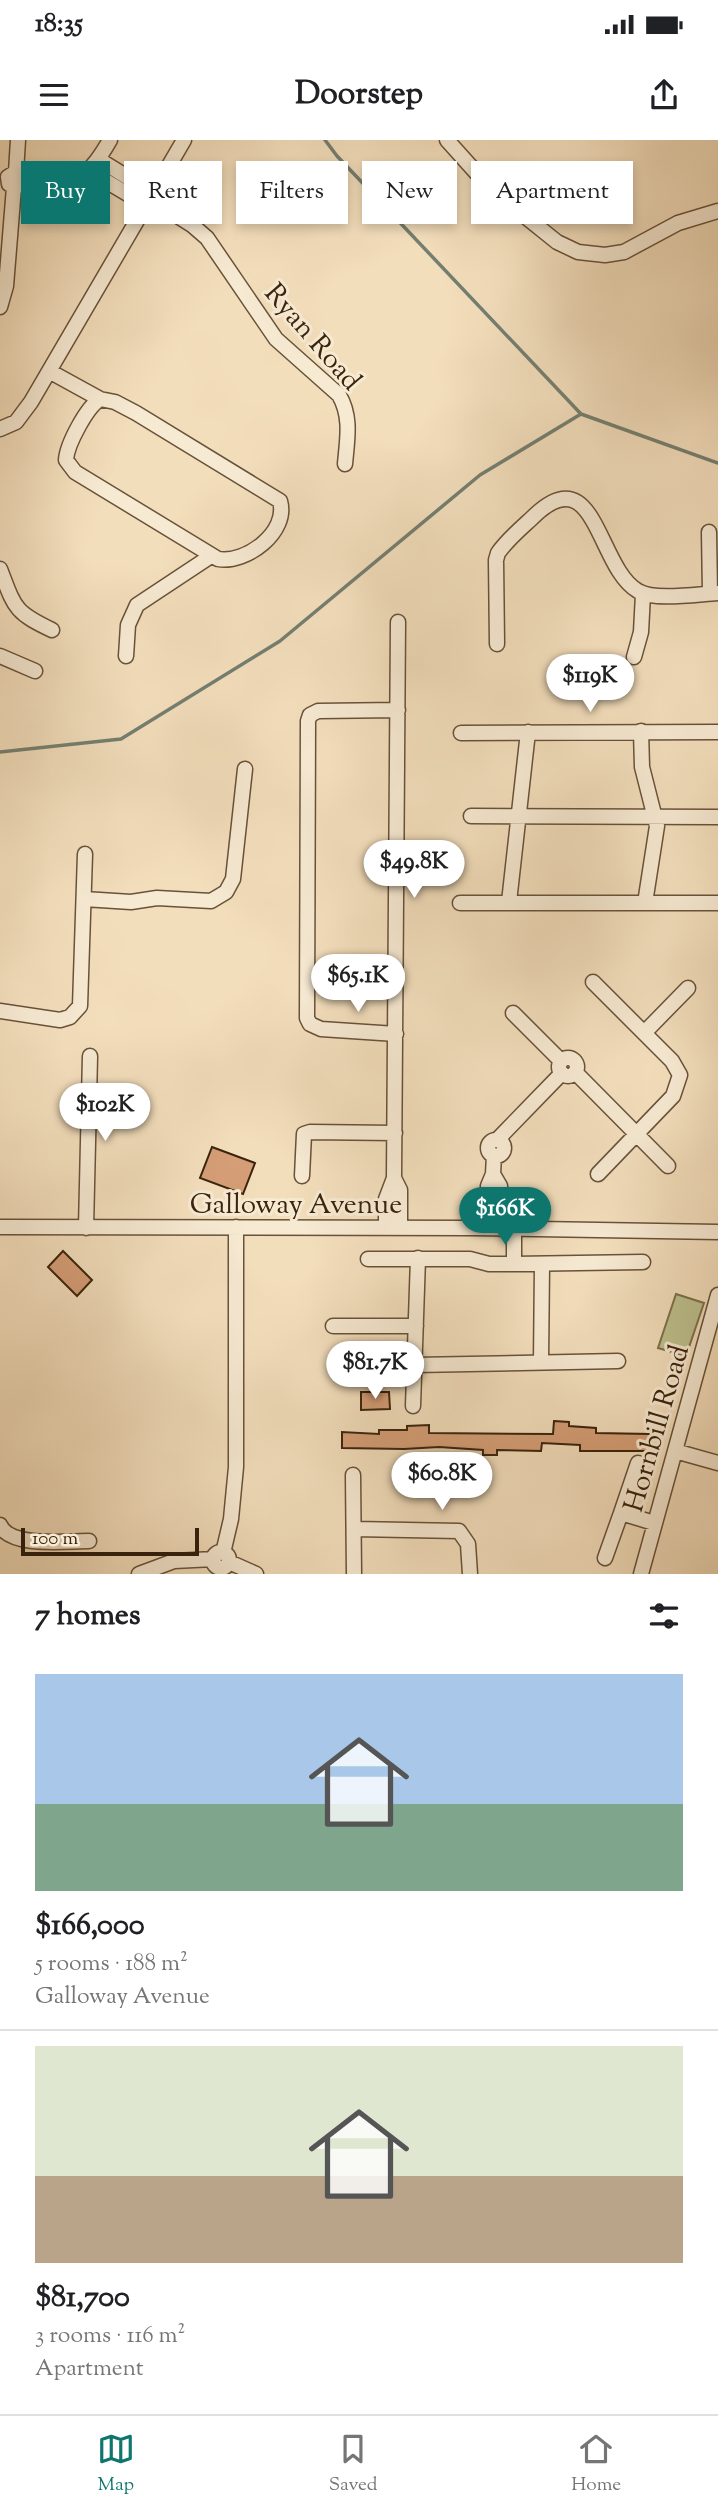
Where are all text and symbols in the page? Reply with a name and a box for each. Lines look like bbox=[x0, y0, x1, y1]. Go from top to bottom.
text: 18:35 bbox=[35, 6, 83, 43]
text: Doorstep bbox=[295, 72, 423, 118]
icon: menu bbox=[35, 76, 73, 114]
icon: share bbox=[645, 76, 683, 114]
chip: Buy bbox=[21, 161, 110, 224]
chip: Rent bbox=[124, 161, 222, 224]
chip: Filters bbox=[236, 161, 348, 224]
chip: New bbox=[362, 161, 457, 224]
chip: Apartment bbox=[471, 161, 633, 224]
street label: Ryan Road bbox=[254, 275, 370, 401]
pin: $119K bbox=[541, 654, 639, 714]
text: $119K bbox=[562, 660, 618, 693]
pin: $49.8K bbox=[357, 840, 471, 900]
text: $49.8K bbox=[380, 846, 448, 879]
pin: $65.1K bbox=[301, 954, 415, 1014]
text: $65.1K bbox=[327, 960, 389, 993]
pin: $102K bbox=[56, 1084, 154, 1143]
text: $102K bbox=[75, 1089, 135, 1122]
street label: Galloway Avenue bbox=[190, 1186, 402, 1226]
pin: $166K bbox=[456, 1188, 554, 1247]
text: $166K bbox=[475, 1193, 535, 1226]
street label: Hornbill Road bbox=[615, 1340, 701, 1517]
pin: $81.7K bbox=[318, 1342, 432, 1401]
text: $81.7K bbox=[342, 1347, 408, 1380]
pin: $60.8K bbox=[385, 1452, 499, 1512]
text: $60.8K bbox=[407, 1458, 477, 1491]
scale bar bbox=[21, 1525, 200, 1557]
text: 100 m bbox=[32, 1526, 78, 1553]
text: 7 homes bbox=[35, 1595, 140, 1638]
icon: filters bbox=[645, 1597, 683, 1635]
icon: home bbox=[296, 1719, 422, 1845]
text: $166,000 bbox=[35, 1905, 145, 1948]
text: 5 rooms · 188 m² bbox=[35, 1948, 188, 1981]
text: Galloway Avenue bbox=[35, 1981, 210, 2014]
icon: home bbox=[296, 2091, 422, 2217]
text: $81,700 bbox=[35, 2277, 130, 2320]
text: 3 rooms · 116 m² bbox=[35, 2320, 185, 2353]
text: Apartment bbox=[35, 2353, 144, 2386]
tab: Map bbox=[97, 2430, 135, 2499]
tab: Saved bbox=[329, 2430, 377, 2499]
tab: Home bbox=[571, 2430, 621, 2499]

